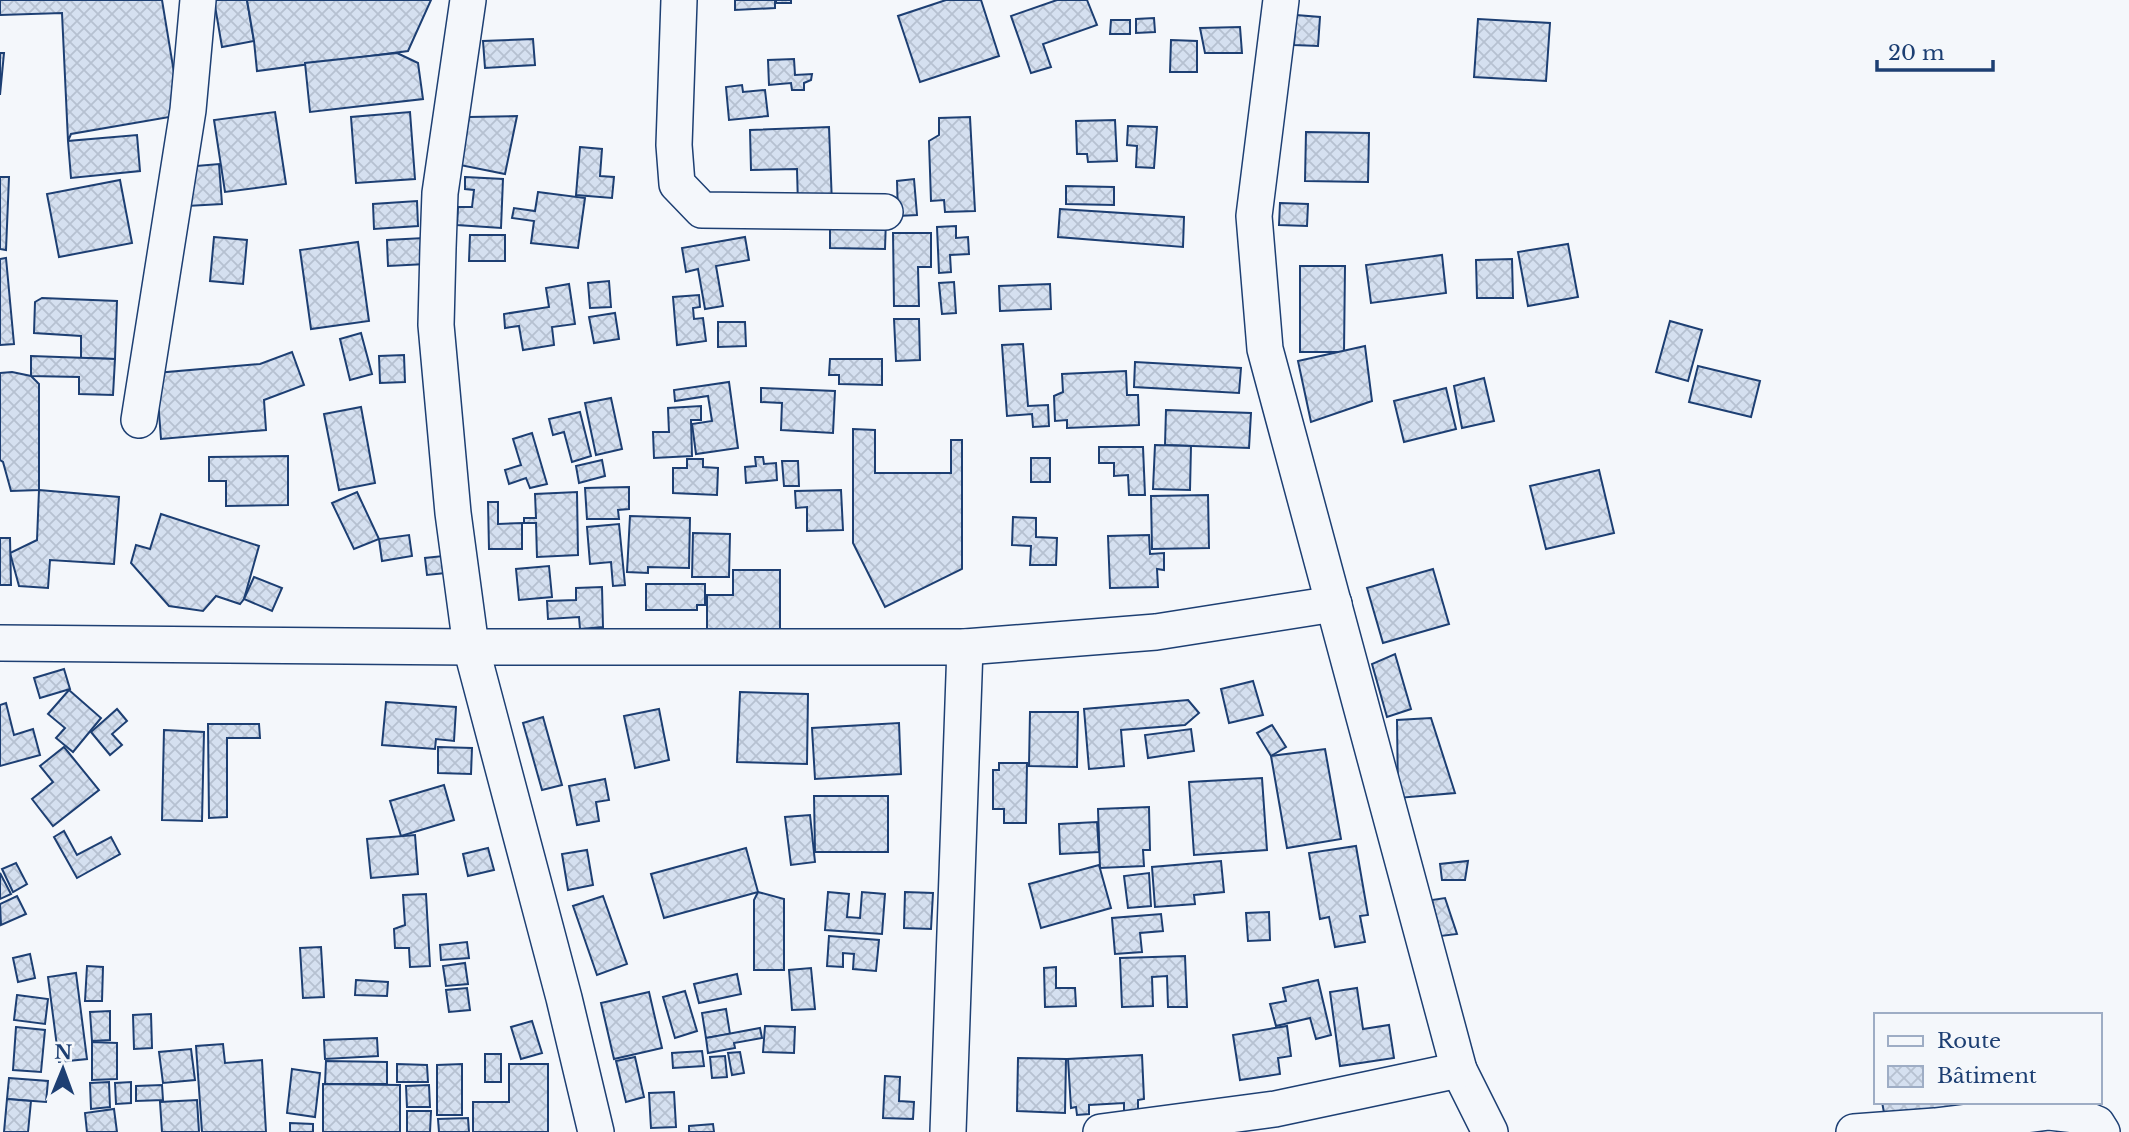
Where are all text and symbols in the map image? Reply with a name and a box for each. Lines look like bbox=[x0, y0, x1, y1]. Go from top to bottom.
scale bar bbox=[1877, 28, 1993, 72]
text: 20 m bbox=[1888, 40, 1945, 66]
legend bbox=[1874, 1013, 2101, 1104]
text: Route bbox=[1937, 1028, 2001, 1054]
north arrow bbox=[28, 1034, 98, 1104]
text: N bbox=[54, 1041, 73, 1064]
text: Bâtiment bbox=[1937, 1063, 2037, 1089]

